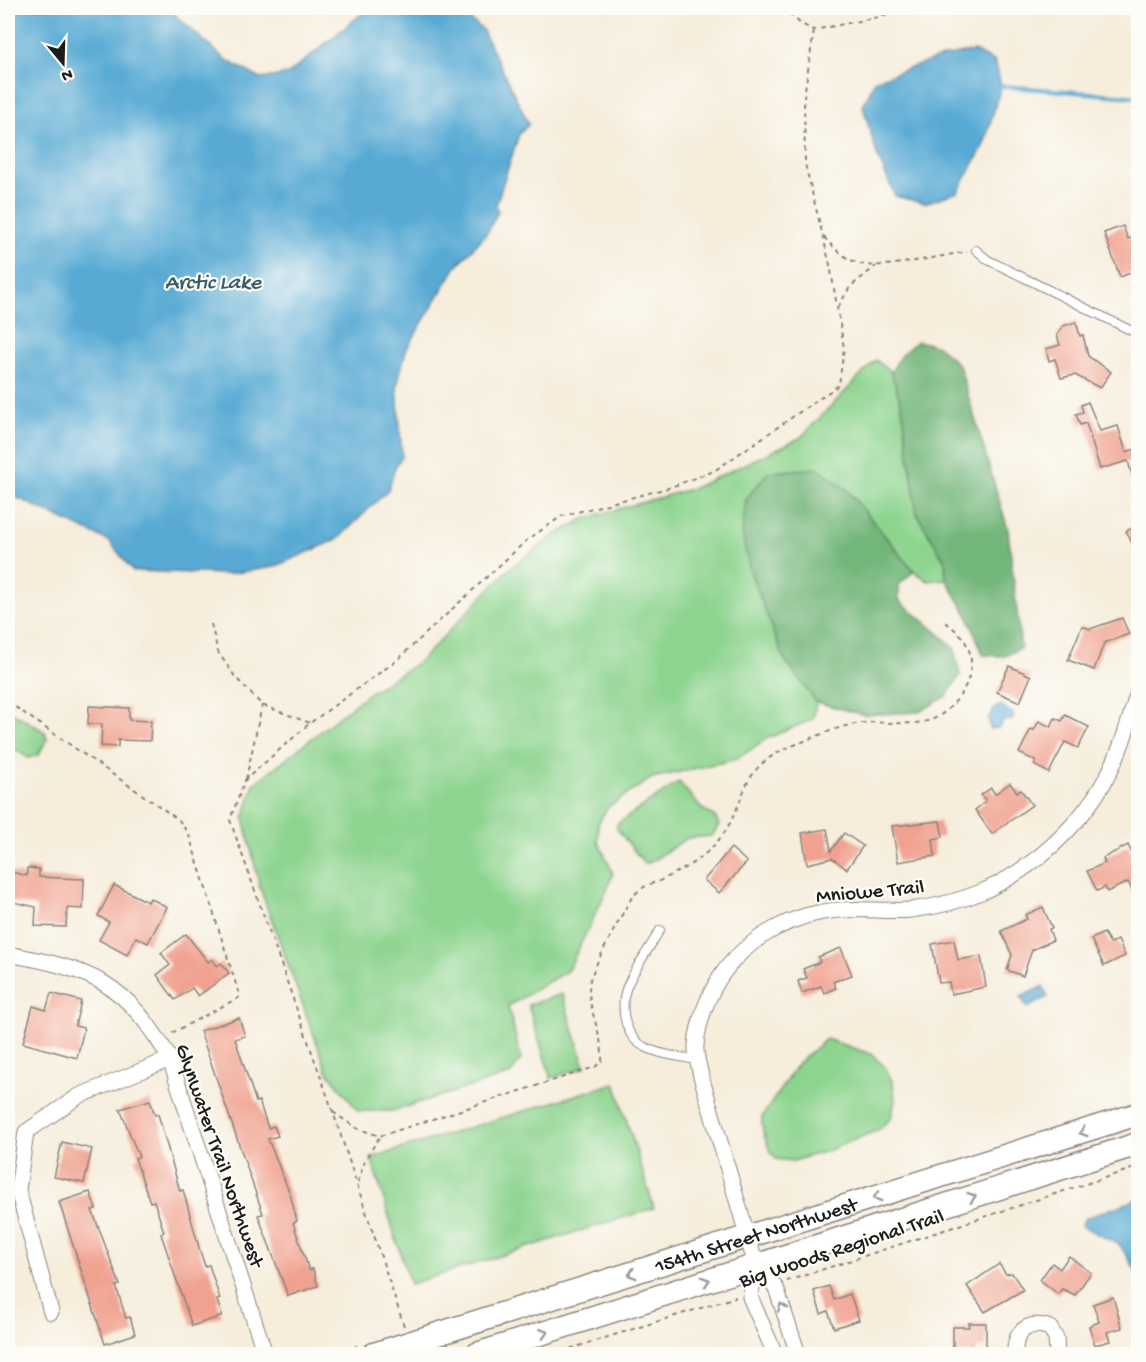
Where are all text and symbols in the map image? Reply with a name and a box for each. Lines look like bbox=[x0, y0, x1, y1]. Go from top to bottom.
north arrow bbox=[33, 33, 93, 93]
text: N bbox=[58, 63, 75, 85]
water label: Arctic Lake bbox=[165, 271, 263, 297]
street label: Mniowe Trail bbox=[815, 876, 925, 911]
street label: Glynwater Trail Northwest bbox=[168, 1041, 268, 1273]
one-way arrow bbox=[1078, 1125, 1089, 1137]
one-way arrow bbox=[872, 1190, 883, 1203]
one-way arrow bbox=[966, 1192, 977, 1204]
street label: 154th Street Northwest bbox=[651, 1193, 863, 1281]
street label: Big Woods Regional Trail bbox=[736, 1205, 948, 1296]
one-way arrow bbox=[627, 1267, 638, 1279]
one-way arrow bbox=[700, 1276, 711, 1288]
one-way arrow bbox=[777, 1302, 790, 1313]
one-way arrow bbox=[538, 1328, 549, 1340]

